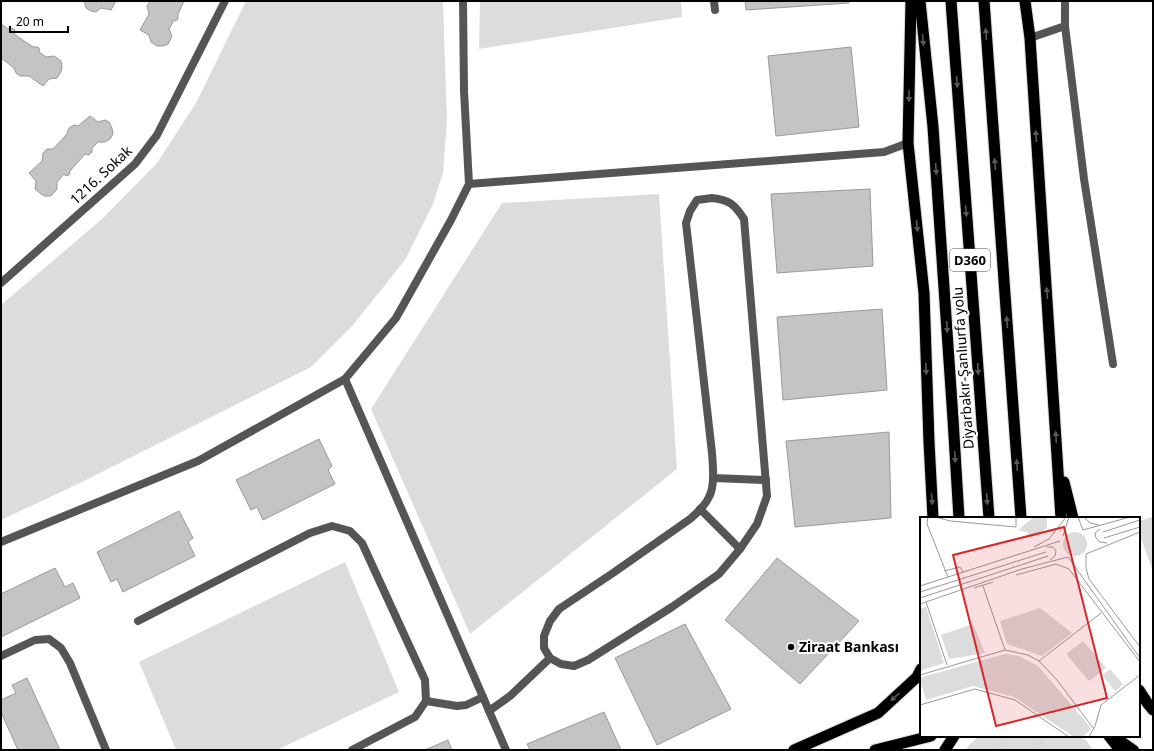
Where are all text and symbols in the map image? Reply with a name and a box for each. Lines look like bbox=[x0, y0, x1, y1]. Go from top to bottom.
scale bar bbox=[10, 8, 68, 34]
text: 20 m bbox=[16, 13, 44, 30]
one-way arrow bbox=[983, 28, 990, 40]
one-way arrow bbox=[920, 34, 927, 46]
one-way arrow bbox=[953, 76, 960, 88]
one-way arrow bbox=[906, 90, 912, 103]
one-way arrow bbox=[1033, 130, 1040, 142]
street label: 1216. Sokak bbox=[66, 141, 136, 208]
one-way arrow bbox=[992, 158, 999, 170]
one-way arrow bbox=[932, 163, 939, 175]
one-way arrow bbox=[963, 205, 970, 217]
one-way arrow bbox=[913, 219, 920, 232]
road number: D360 bbox=[950, 249, 990, 271]
street label: Diyarbakır-Şanlıurfa yolu bbox=[947, 286, 978, 450]
one-way arrow bbox=[1043, 287, 1050, 299]
one-way arrow bbox=[1003, 315, 1010, 328]
one-way arrow bbox=[943, 321, 950, 333]
one-way arrow bbox=[923, 363, 929, 376]
one-way arrow bbox=[974, 363, 981, 375]
one-way arrow bbox=[1053, 431, 1060, 443]
one-way arrow bbox=[952, 451, 959, 463]
one-way arrow bbox=[1013, 459, 1020, 471]
one-way arrow bbox=[929, 493, 936, 505]
one-way arrow bbox=[984, 493, 991, 505]
inset map bbox=[920, 517, 1140, 737]
place label: Ziraat Bankası bbox=[799, 637, 899, 656]
marker: Ziraat Bankası bbox=[786, 642, 796, 652]
one-way arrow bbox=[890, 693, 900, 702]

